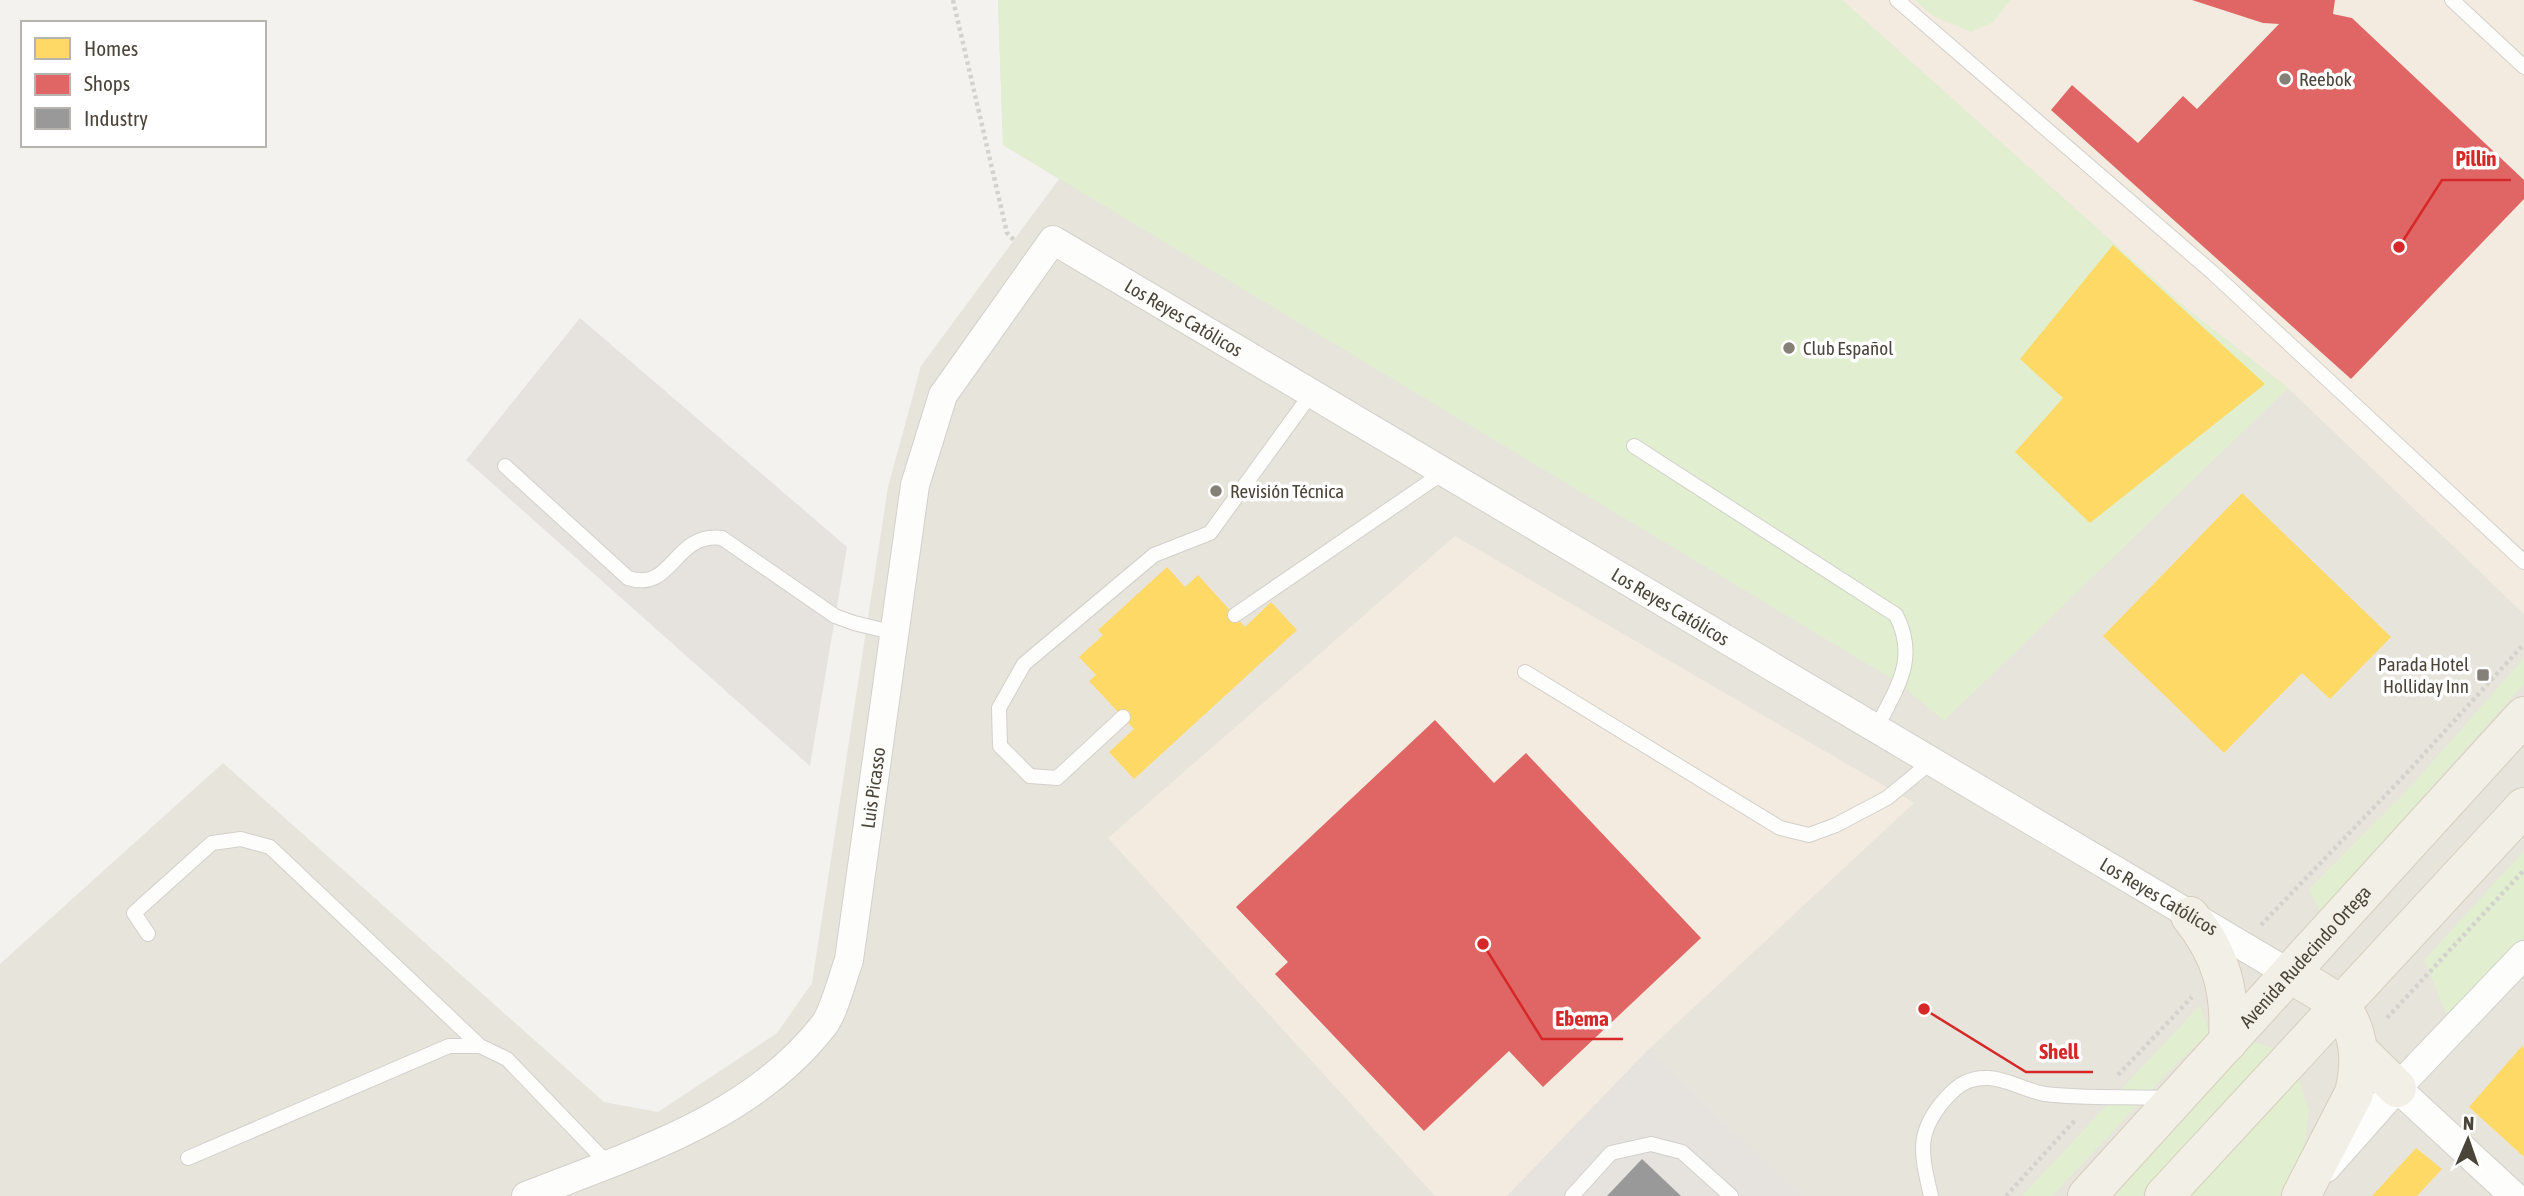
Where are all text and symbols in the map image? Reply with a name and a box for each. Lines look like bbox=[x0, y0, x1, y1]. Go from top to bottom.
legend bbox=[21, 21, 266, 147]
text: Homes bbox=[84, 36, 138, 60]
place label: Reebok bbox=[2299, 68, 2353, 90]
text: Shops bbox=[84, 71, 130, 95]
marker: Reebok bbox=[2277, 71, 2293, 87]
text: Industry bbox=[84, 106, 148, 130]
callout: Pillin bbox=[2442, 138, 2511, 180]
text: Pillin bbox=[2455, 146, 2497, 170]
street label: Los Reyes Católicos bbox=[1121, 274, 1247, 361]
place label: Club Español bbox=[1803, 337, 1893, 359]
marker: Club Español bbox=[1781, 340, 1797, 356]
place label: Revisión Técnica bbox=[1230, 480, 1344, 502]
marker: Revisión Técnica bbox=[1208, 483, 1224, 499]
street label: Los Reyes Católicos bbox=[1608, 563, 1734, 650]
place label: Parada Hotel Holliday Inn bbox=[2378, 653, 2469, 697]
marker: Parada Hotel Holliday Inn bbox=[2475, 667, 2491, 683]
street label: Luis Picasso bbox=[856, 746, 889, 830]
street label: Los Reyes Católicos bbox=[2096, 853, 2222, 940]
street label: Avenida Rudecindo Ortega bbox=[2235, 881, 2375, 1032]
callout: Ebema bbox=[1542, 997, 1623, 1039]
text: Ebema bbox=[1555, 1006, 1609, 1030]
callout: Shell bbox=[2026, 1030, 2093, 1072]
text: Shell bbox=[2039, 1039, 2079, 1063]
north arrow bbox=[2433, 1105, 2503, 1175]
text: N bbox=[2463, 1112, 2475, 1134]

